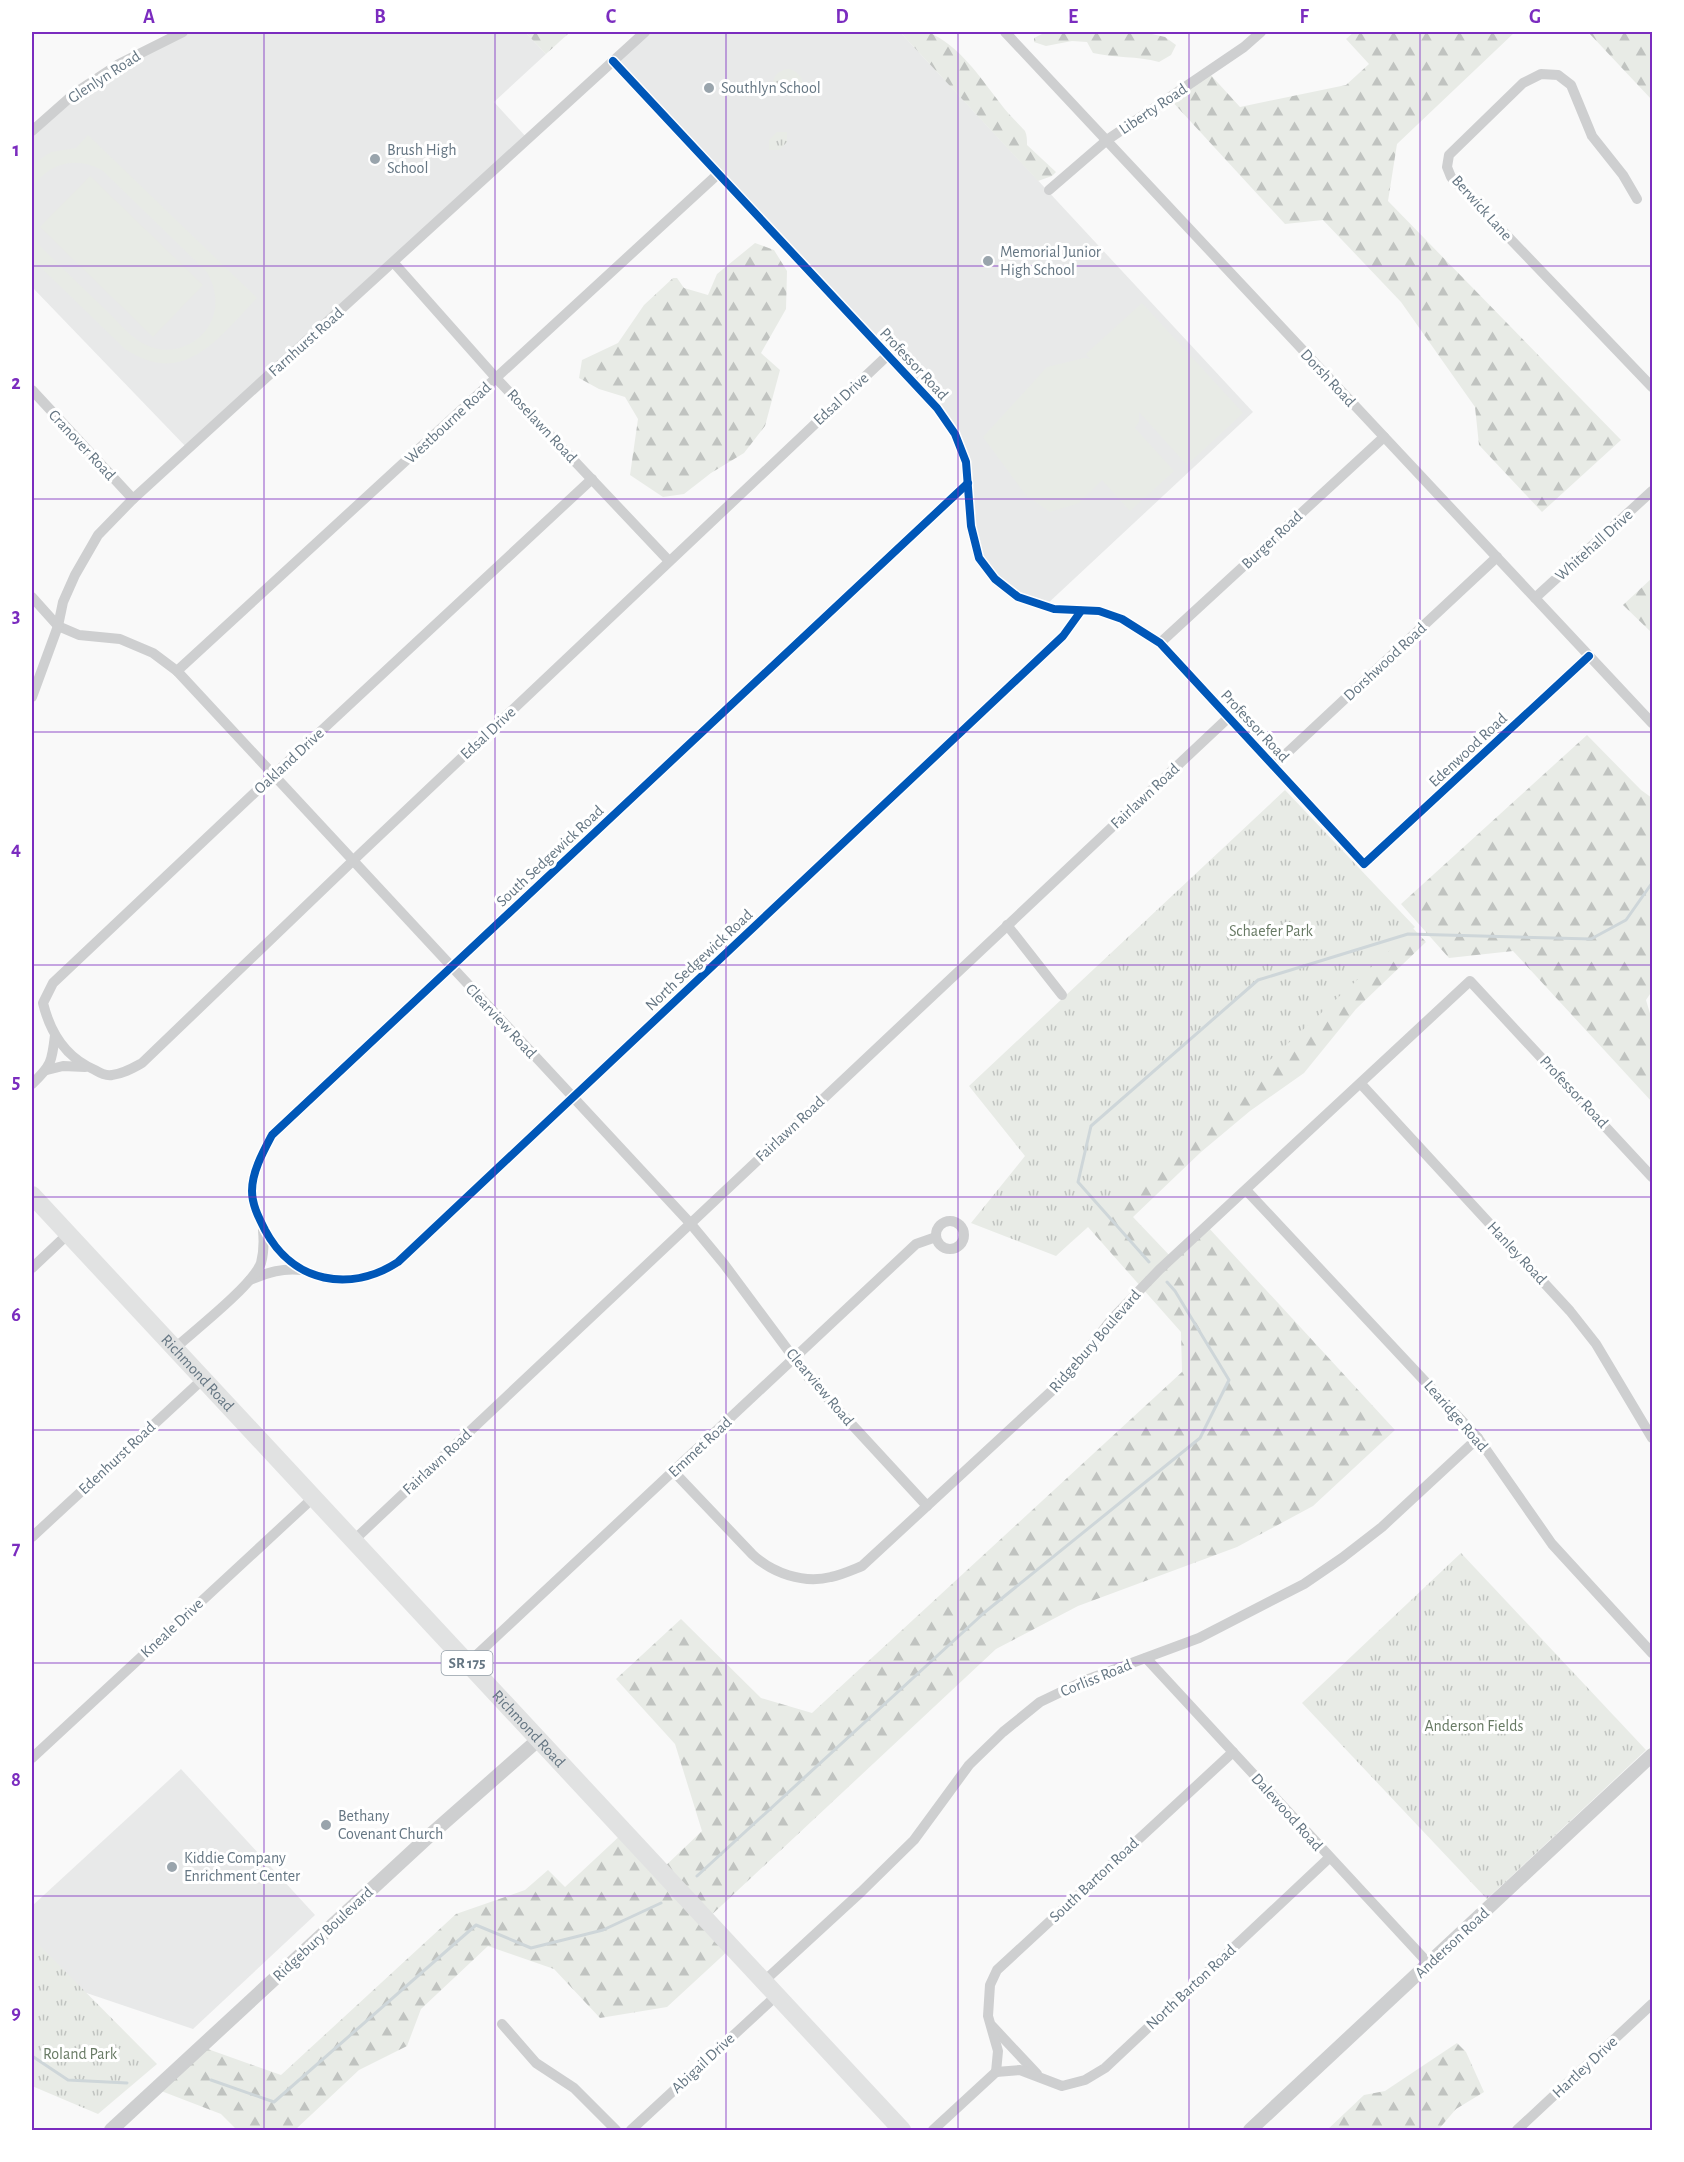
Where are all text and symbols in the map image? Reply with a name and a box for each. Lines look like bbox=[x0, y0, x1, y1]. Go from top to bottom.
text: A bbox=[143, 7, 155, 27]
text: B bbox=[374, 7, 386, 27]
text: C bbox=[606, 7, 617, 27]
text: D bbox=[835, 7, 849, 27]
text: E bbox=[1068, 7, 1078, 27]
text: F bbox=[1299, 7, 1309, 27]
text: G bbox=[1529, 7, 1541, 27]
street label: Glenlyn Road bbox=[65, 48, 144, 107]
place label: Southlyn School bbox=[721, 80, 821, 97]
marker: Southlyn School bbox=[702, 81, 716, 95]
street label: Liberty Road bbox=[1116, 81, 1190, 138]
text: 1 bbox=[12, 140, 20, 160]
place label: Brush High School bbox=[387, 142, 457, 176]
marker: Brush High School bbox=[368, 152, 382, 166]
street label: Berwick Lane bbox=[1449, 172, 1515, 244]
place label: Memorial Junior High School bbox=[1000, 244, 1102, 278]
marker: Memorial Junior High School bbox=[981, 254, 995, 268]
street label: Farnhurst Road bbox=[266, 305, 346, 379]
street label: Professor Road bbox=[877, 325, 951, 403]
street label: Dorsh Road bbox=[1298, 346, 1358, 410]
street label: Edsal Drive bbox=[810, 370, 872, 428]
text: 2 bbox=[11, 373, 21, 393]
street label: Westbourne Road bbox=[402, 379, 494, 467]
street label: Roselawn Road bbox=[504, 386, 580, 466]
street label: Cranover Road bbox=[46, 407, 118, 483]
street label: Whitehall Drive bbox=[1552, 506, 1636, 584]
street label: Burger Road bbox=[1239, 508, 1305, 572]
text: 3 bbox=[12, 606, 20, 626]
street label: Dorshwood Road bbox=[1341, 620, 1429, 704]
street label: Professor Road bbox=[1218, 687, 1292, 765]
street label: Edsal Drive bbox=[457, 704, 519, 762]
street label: Edenwood Road bbox=[1426, 710, 1510, 790]
street label: Oakland Drive bbox=[251, 725, 327, 797]
street label: Fairlawn Road bbox=[1108, 760, 1182, 832]
street label: South Sedgewick Road bbox=[493, 802, 607, 910]
text: 4 bbox=[11, 839, 21, 859]
street label: North Sedgewick Road bbox=[642, 906, 756, 1014]
park label: Schaefer Park bbox=[1229, 923, 1314, 939]
street label: Clearview Road bbox=[463, 981, 539, 1061]
street label: Professor Road bbox=[1537, 1053, 1611, 1131]
text: 5 bbox=[12, 1072, 20, 1092]
street label: Fairlawn Road bbox=[753, 1093, 827, 1165]
street label: Hanley Road bbox=[1484, 1219, 1550, 1288]
street label: Ridgebury Boulevard bbox=[1046, 1287, 1145, 1396]
text: 6 bbox=[11, 1305, 21, 1325]
street label: Richmond Road bbox=[158, 1331, 237, 1414]
street label: Clearview Road bbox=[783, 1345, 857, 1429]
street label: Learidge Road bbox=[1421, 1378, 1491, 1454]
street label: Emmet Road bbox=[665, 1414, 735, 1480]
street label: Edenhurst Road bbox=[76, 1419, 158, 1497]
street label: Fairlawn Road bbox=[400, 1426, 474, 1498]
text: 7 bbox=[12, 1538, 21, 1558]
street label: Kneale Drive bbox=[138, 1595, 206, 1661]
road number: SR 175 bbox=[442, 1651, 492, 1675]
street label: Corliss Road bbox=[1058, 1657, 1134, 1699]
street label: Richmond Road bbox=[489, 1687, 568, 1770]
park label: Anderson Fields bbox=[1424, 1718, 1524, 1734]
text: 8 bbox=[11, 1770, 21, 1790]
street label: Dalewood Road bbox=[1248, 1770, 1326, 1854]
place label: Bethany Covenant Church bbox=[338, 1808, 443, 1842]
marker: Bethany Covenant Church bbox=[319, 1818, 333, 1832]
street label: South Barton Road bbox=[1046, 1835, 1142, 1925]
place label: Kiddie Company Enrichment Center bbox=[184, 1850, 301, 1884]
marker: Kiddie Company Enrichment Center bbox=[165, 1860, 179, 1874]
street label: Ridgebury Boulevard bbox=[270, 1884, 377, 1985]
street label: Anderson Road bbox=[1412, 1905, 1492, 1981]
street label: North Barton Road bbox=[1143, 1942, 1239, 2032]
text: 9 bbox=[11, 2003, 21, 2023]
street label: Abigail Drive bbox=[668, 2030, 738, 2096]
street label: Hartley Drive bbox=[1549, 2033, 1621, 2102]
park label: Roland Park bbox=[43, 2046, 118, 2062]

